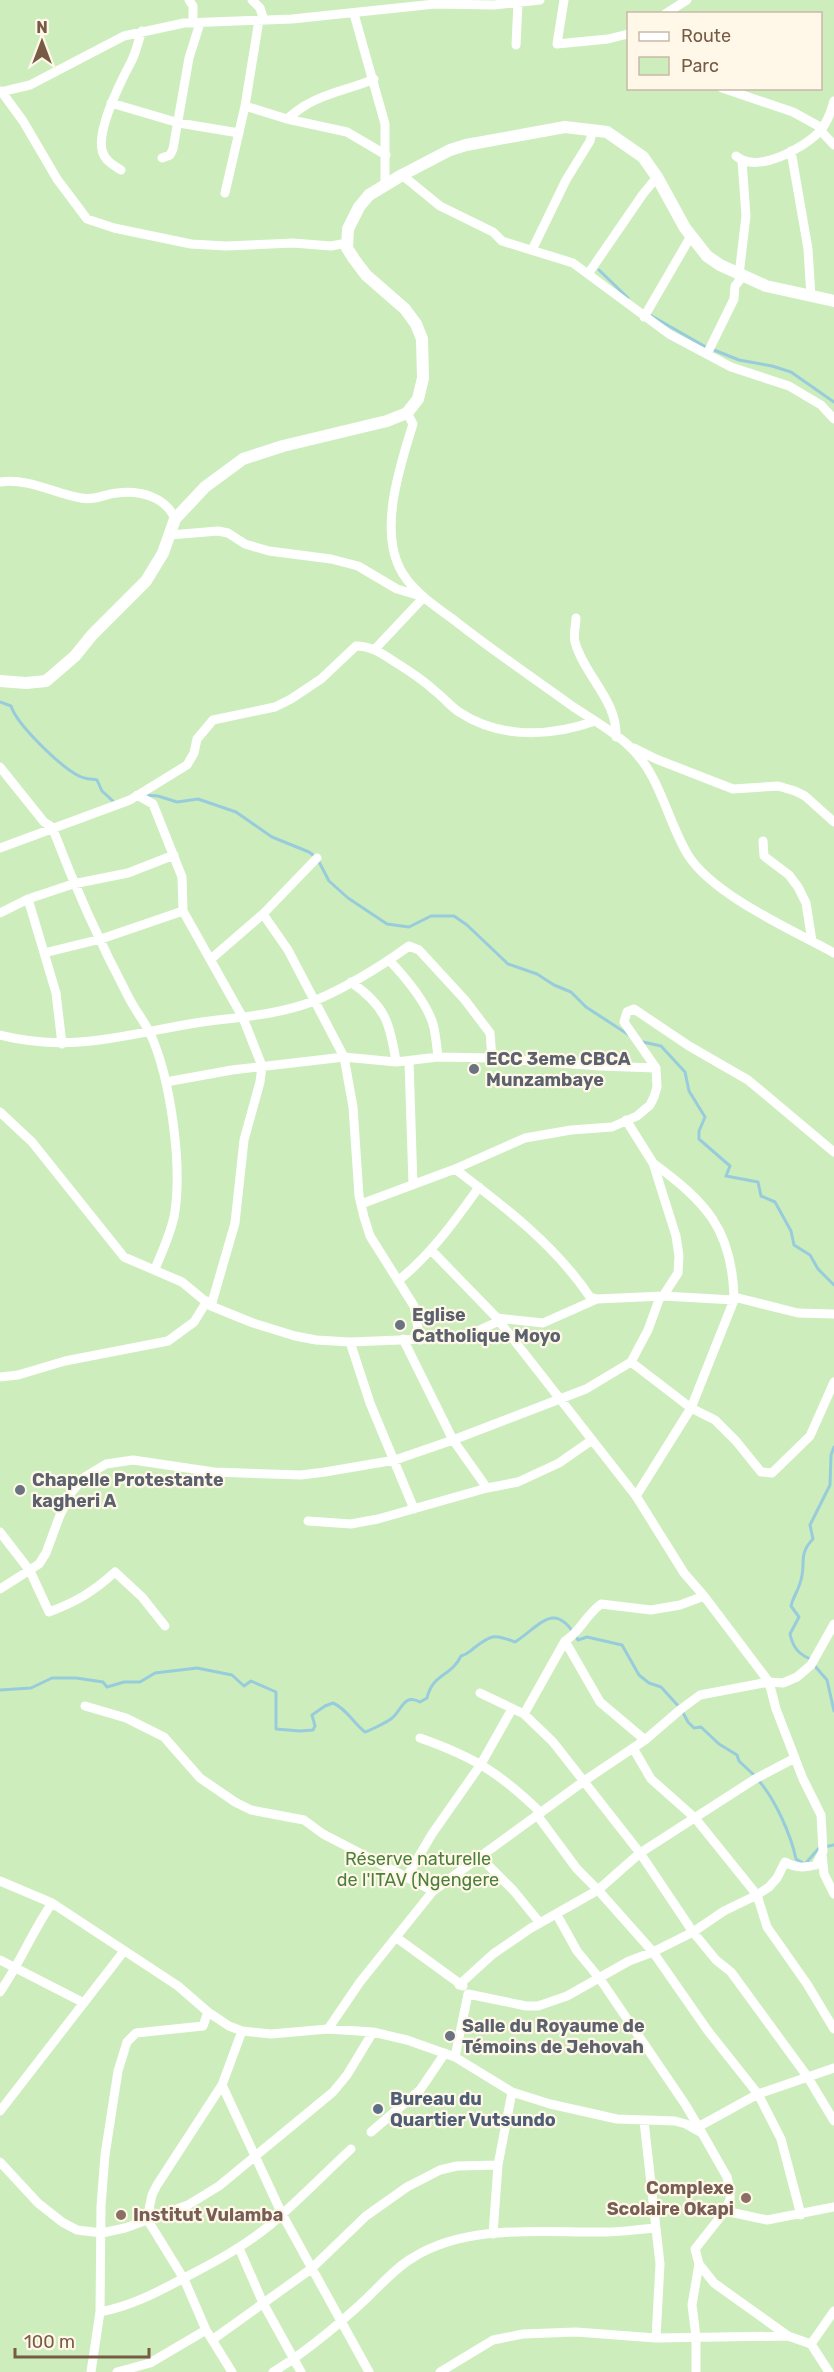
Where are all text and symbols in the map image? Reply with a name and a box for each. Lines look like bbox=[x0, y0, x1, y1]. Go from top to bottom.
north arrow bbox=[12, 12, 72, 72]
legend bbox=[627, 12, 822, 90]
text: N bbox=[36, 18, 48, 37]
text: Route bbox=[681, 25, 731, 47]
text: Parc bbox=[681, 55, 719, 77]
place label: ECC 3eme CBCA Munzambaye bbox=[486, 1048, 631, 1091]
marker: ECC 3eme CBCA Munzambaye bbox=[467, 1062, 481, 1076]
place label: Eglise Catholique Moyo bbox=[412, 1304, 561, 1347]
marker: Eglise Catholique Moyo bbox=[393, 1318, 407, 1332]
place label: Chapelle Protestante kagheri A bbox=[32, 1469, 224, 1512]
marker: Chapelle Protestante kagheri A bbox=[13, 1483, 27, 1497]
park label: Réserve naturelle de l'ITAV (Ngengere bbox=[337, 1848, 499, 1891]
place label: Salle du Royaume de Témoins de Jehovah bbox=[462, 2015, 645, 2058]
marker: Salle du Royaume de Témoins de Jehovah bbox=[443, 2029, 457, 2043]
place label: Bureau du Quartier Vutsundo bbox=[390, 2088, 556, 2131]
marker: Bureau du Quartier Vutsundo bbox=[371, 2102, 385, 2116]
place label: Complexe Scolaire Okapi bbox=[607, 2177, 734, 2220]
marker: Complexe Scolaire Okapi bbox=[739, 2191, 753, 2205]
place label: Institut Vulamba bbox=[133, 2204, 283, 2226]
marker: Institut Vulamba bbox=[114, 2208, 128, 2222]
scale bar bbox=[15, 2321, 148, 2359]
text: 100 m bbox=[24, 2331, 75, 2353]

